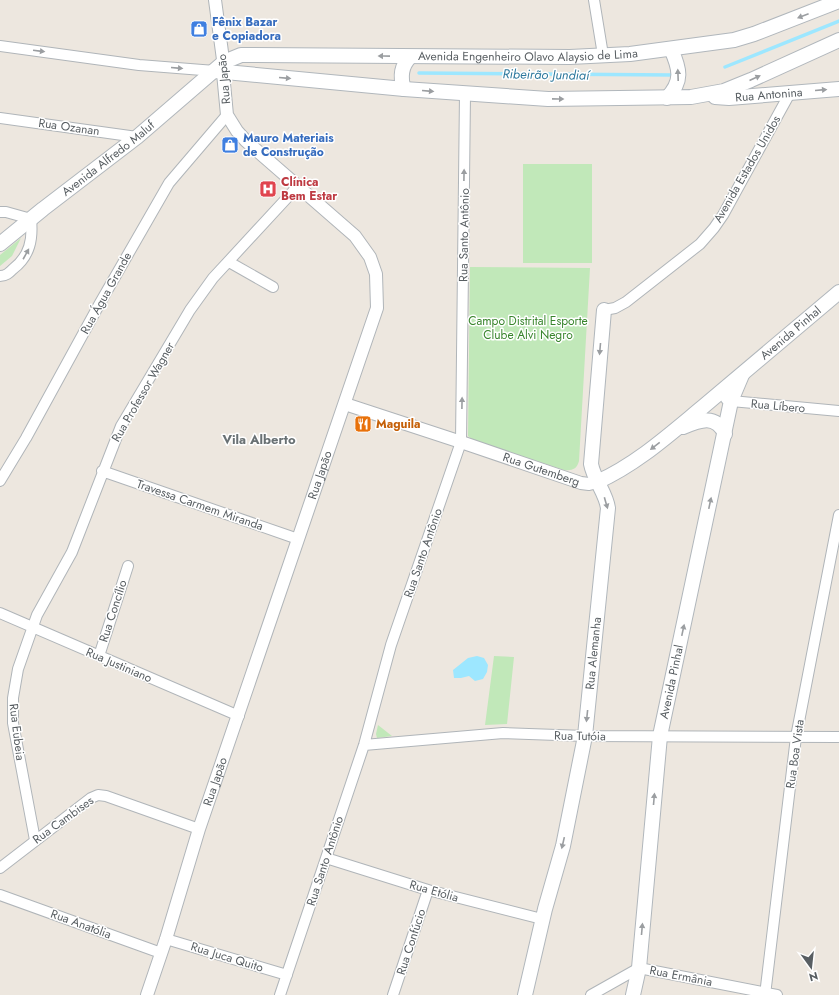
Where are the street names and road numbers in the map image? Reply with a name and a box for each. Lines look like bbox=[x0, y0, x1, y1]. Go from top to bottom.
street label: Avenida Engenheiro Olavo Alaysio de Lima bbox=[418, 44, 639, 66]
street label: Rua Japão bbox=[213, 53, 235, 105]
street label: Rua Antonina bbox=[734, 83, 803, 106]
street label: Avenida Estados Unidos bbox=[709, 112, 785, 226]
street label: Rua Ozanan bbox=[37, 114, 101, 140]
street label: Avenida Alfredo Maluf bbox=[58, 116, 159, 200]
street label: Rua Santo Antônio bbox=[454, 188, 474, 282]
street label: Rua Água Grande bbox=[76, 249, 136, 337]
street label: Avenida Pinhal bbox=[756, 302, 825, 364]
street label: Rua Professor Wagner bbox=[107, 338, 179, 445]
street label: Rua Líbero bbox=[750, 395, 806, 417]
street label: Rua Japão bbox=[303, 448, 337, 502]
street label: Rua Gutemberg bbox=[500, 448, 582, 491]
street label: Travessa Carmem Miranda bbox=[134, 475, 266, 535]
street label: Rua Santo Antônio bbox=[399, 505, 447, 600]
street label: Rua Concílio bbox=[94, 577, 132, 645]
street label: Rua Alemanha bbox=[581, 616, 606, 691]
street label: Rua Justiniano bbox=[83, 643, 155, 687]
street label: Avenida Pinhal bbox=[655, 643, 688, 720]
street label: Rua Eubeia bbox=[5, 703, 29, 762]
street label: Rua Boa Vista bbox=[781, 718, 809, 790]
street label: Rua Tutóia bbox=[554, 727, 606, 745]
street label: Rua Japão bbox=[199, 755, 232, 808]
street label: Rua Cambises bbox=[29, 792, 97, 848]
street label: Rua Santo Antônio bbox=[302, 813, 348, 908]
street label: Rua Etólia bbox=[407, 875, 461, 907]
street label: Rua Anatólia bbox=[48, 905, 114, 943]
street label: Rua Confúcio bbox=[392, 906, 430, 977]
street label: Rua Juca Quito bbox=[188, 937, 266, 977]
street label: Rua Ermânia bbox=[648, 961, 714, 991]

